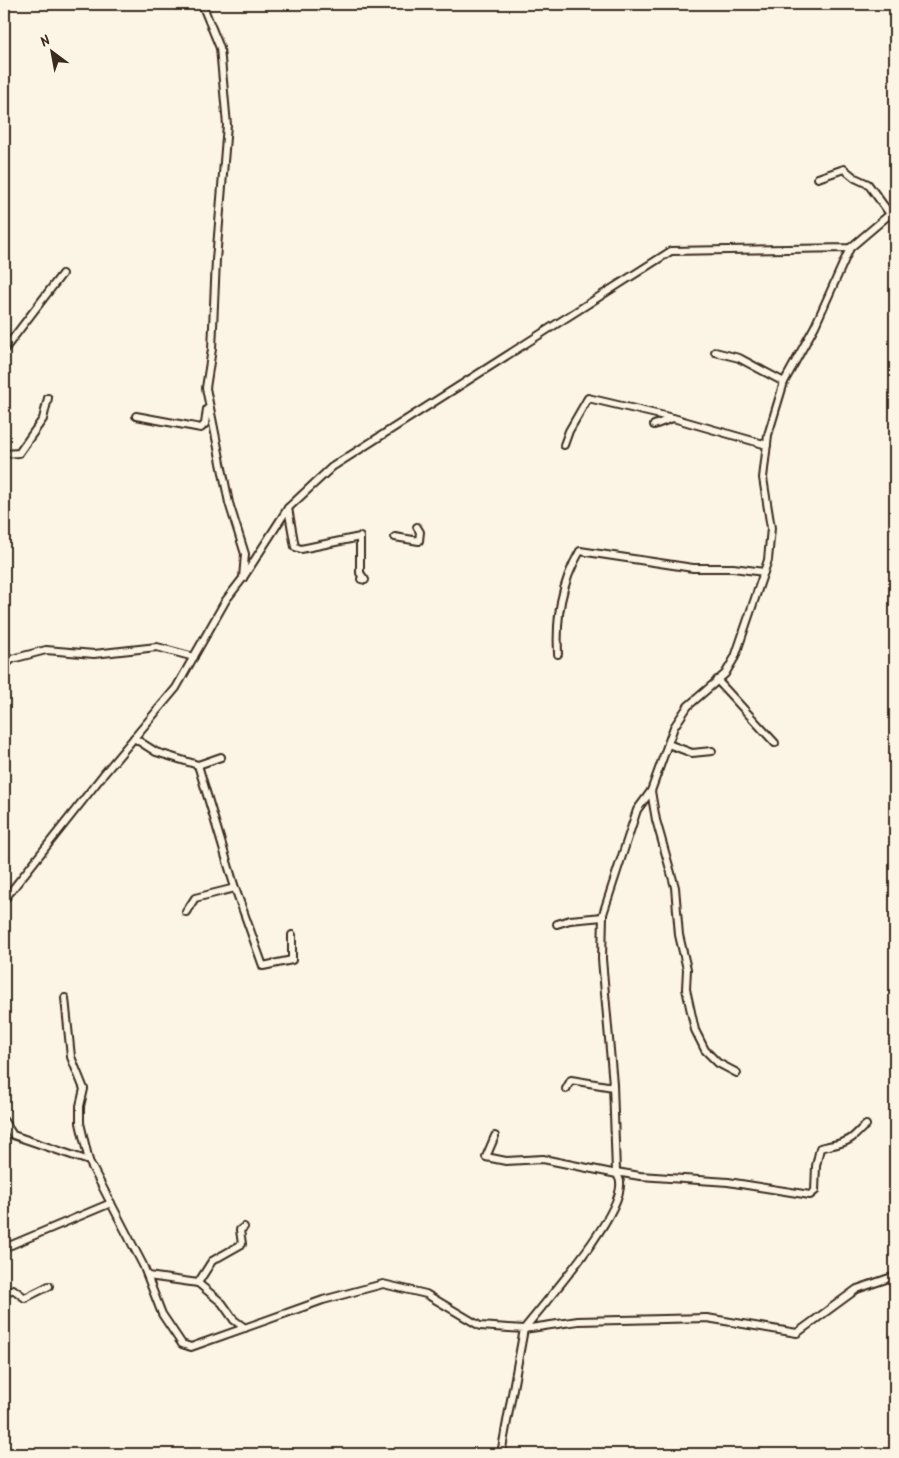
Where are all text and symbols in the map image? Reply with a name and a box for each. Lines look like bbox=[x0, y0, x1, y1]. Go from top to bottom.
north arrow bbox=[28, 28, 78, 78]
text: N bbox=[36, 30, 55, 53]

